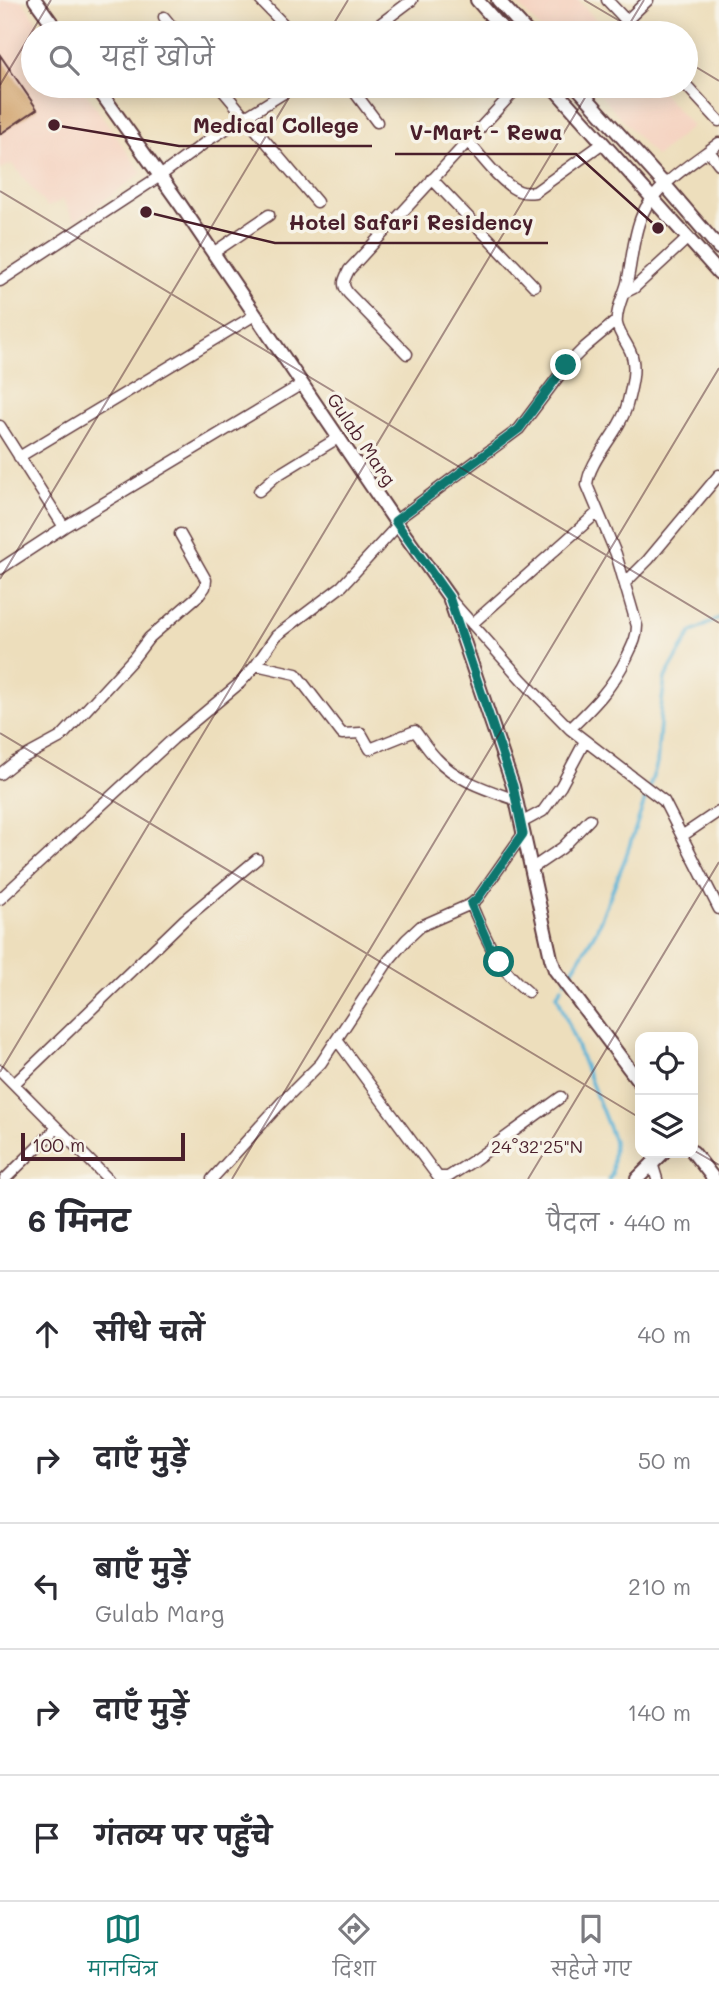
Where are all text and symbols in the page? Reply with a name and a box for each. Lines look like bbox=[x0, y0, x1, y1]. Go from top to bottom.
search box bbox=[21, 21, 698, 98]
text: यहाँ खोजें bbox=[101, 39, 214, 73]
icon: search bbox=[45, 41, 83, 79]
callout: Medical College bbox=[179, 104, 372, 146]
text: Medical College bbox=[193, 111, 359, 138]
callout: V-Mart - Rewa bbox=[395, 112, 576, 154]
text: V-Mart - Rewa bbox=[409, 118, 563, 145]
callout: Hotel Safari Residency bbox=[275, 201, 548, 243]
text: Hotel Safari Residency bbox=[289, 208, 533, 236]
route end bbox=[550, 349, 581, 380]
street label: Gulab Marg bbox=[322, 388, 402, 490]
route start bbox=[483, 946, 514, 977]
map controls bbox=[635, 1032, 698, 1158]
button: locate bbox=[635, 1032, 698, 1095]
button: layers bbox=[635, 1095, 698, 1158]
scale bar bbox=[21, 1130, 186, 1162]
text: 100 m bbox=[32, 1132, 85, 1157]
text: 24°32'25"N bbox=[491, 1134, 583, 1158]
text: 6 मिनट bbox=[28, 1200, 130, 1240]
text: पैदल · 440 m bbox=[546, 1207, 691, 1237]
text: सीधे चलें bbox=[95, 1314, 204, 1348]
icon: ahead bbox=[28, 1315, 66, 1353]
text: 40 m bbox=[638, 1319, 691, 1349]
text: दाएँ मुड़ें bbox=[95, 1440, 188, 1474]
icon: right bbox=[28, 1441, 66, 1479]
text: 50 m bbox=[638, 1445, 691, 1475]
text: बाएँ मुड़ें bbox=[95, 1551, 189, 1585]
icon: left bbox=[28, 1567, 66, 1605]
text: 210 m bbox=[628, 1571, 691, 1601]
text: Gulab Marg bbox=[95, 1598, 224, 1628]
text: दाएँ मुड़ें bbox=[95, 1692, 188, 1726]
icon: right bbox=[28, 1693, 66, 1731]
text: 140 m bbox=[627, 1697, 691, 1727]
text: गंतव्य पर पहुँचे bbox=[95, 1818, 272, 1852]
icon: arrive bbox=[28, 1819, 66, 1857]
tab: मानचित्र bbox=[88, 1910, 157, 1990]
tab: दिशा bbox=[333, 1910, 376, 1990]
tab: सहेजे गए bbox=[551, 1910, 631, 1990]

